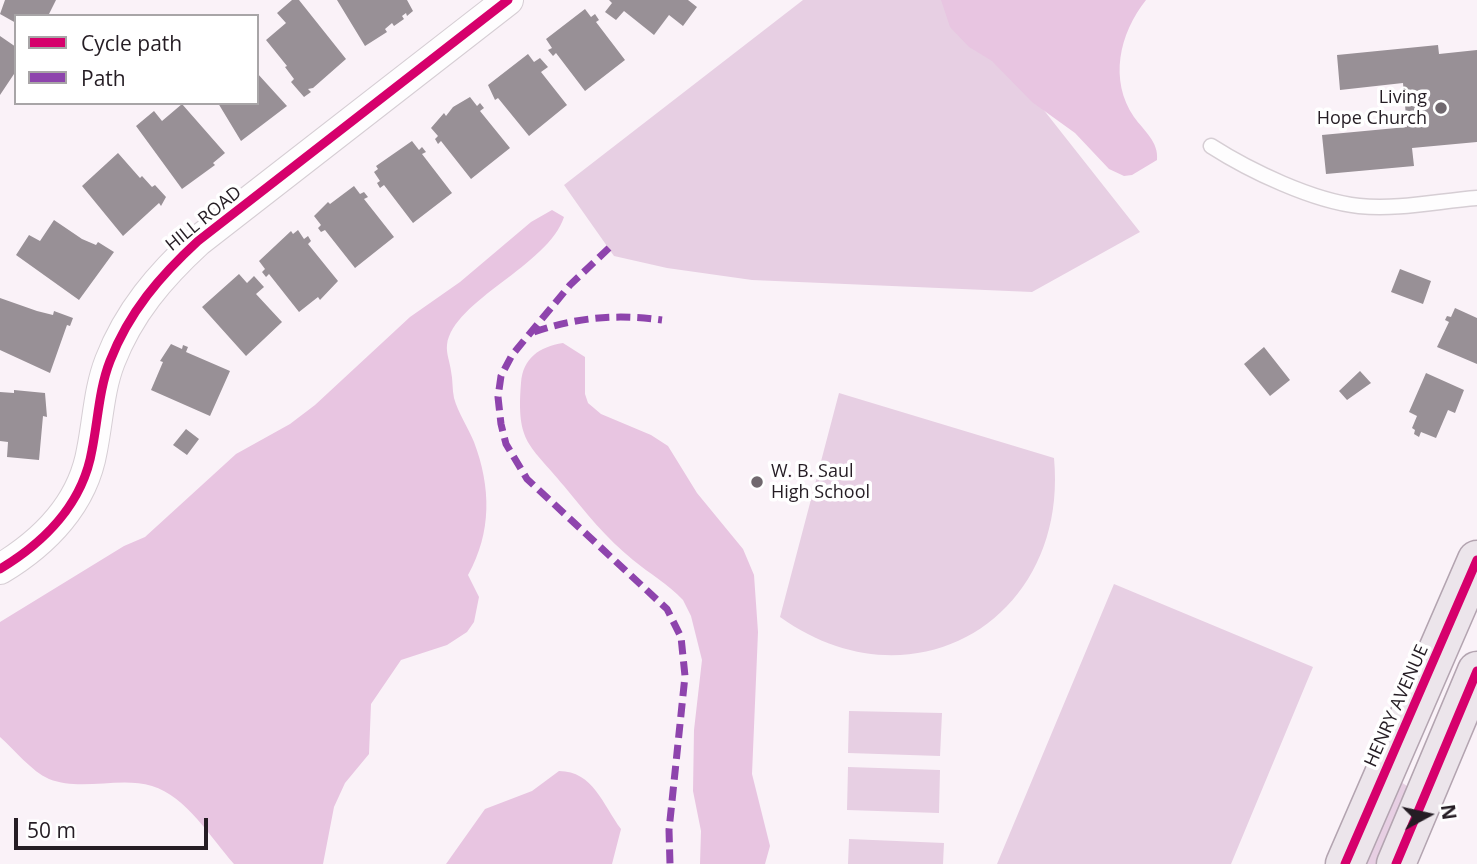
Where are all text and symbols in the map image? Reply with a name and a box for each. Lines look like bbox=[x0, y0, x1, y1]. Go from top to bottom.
legend bbox=[14, 14, 259, 105]
text: Cycle path bbox=[81, 29, 182, 57]
text: Path bbox=[81, 64, 126, 92]
place label: Living Hope Church bbox=[1317, 87, 1427, 130]
marker: Living Hope Church bbox=[1433, 100, 1449, 116]
street label: HILL ROAD bbox=[162, 182, 246, 256]
place label: W. B. Saul High School bbox=[771, 461, 870, 504]
marker: W. B. Saul High School bbox=[749, 474, 765, 490]
street label: HENRY AVENUE bbox=[1360, 642, 1434, 770]
north arrow bbox=[1393, 780, 1463, 850]
text: N bbox=[1435, 803, 1463, 822]
scale bar bbox=[18, 804, 212, 848]
text: 50 m bbox=[27, 816, 76, 844]

